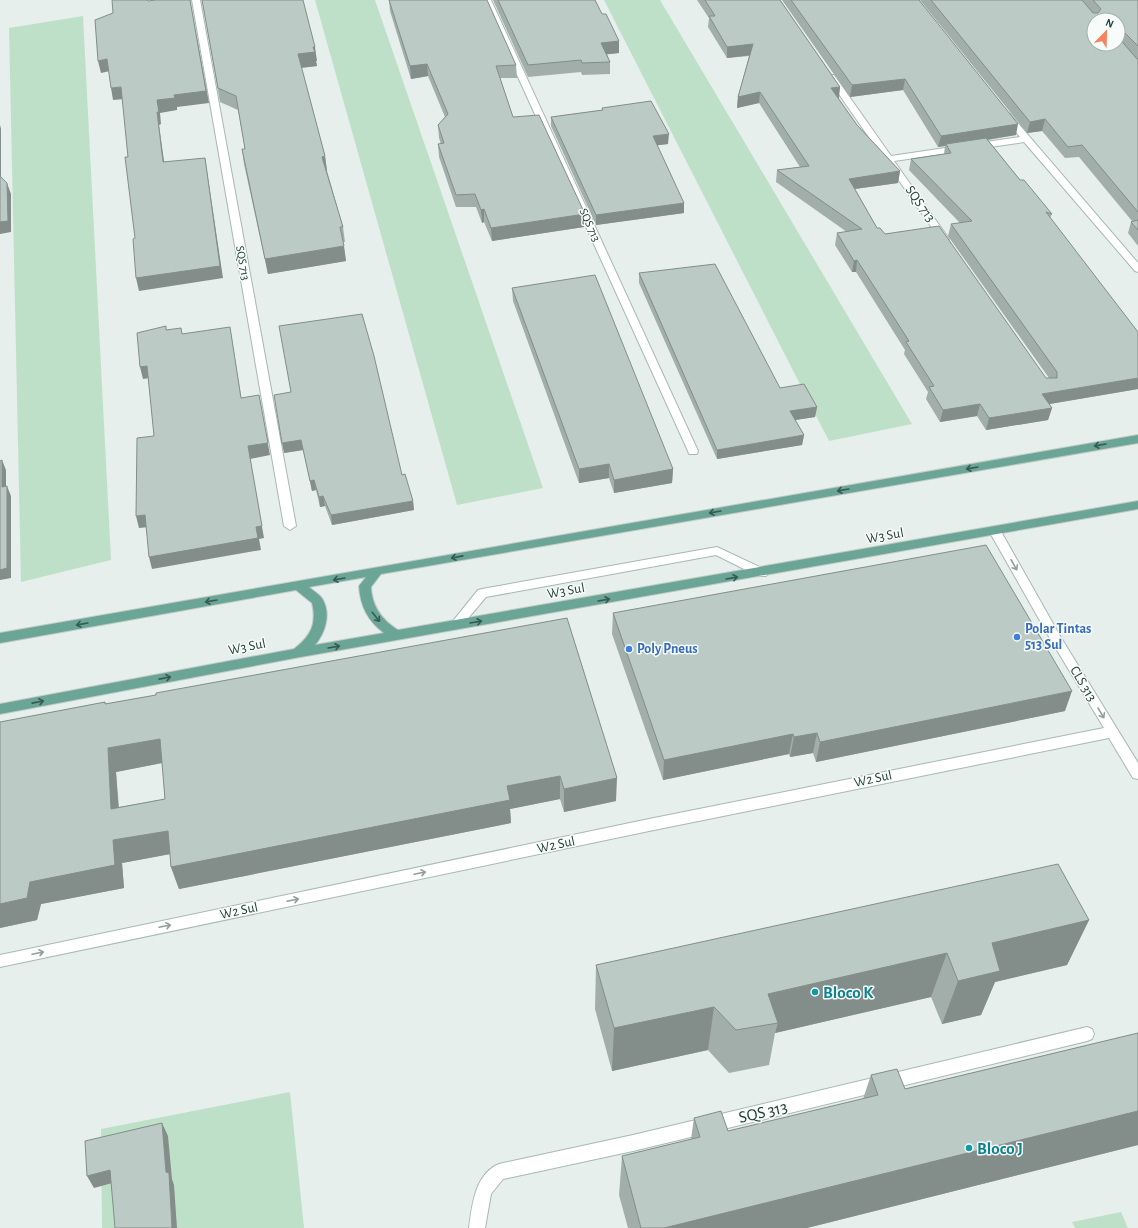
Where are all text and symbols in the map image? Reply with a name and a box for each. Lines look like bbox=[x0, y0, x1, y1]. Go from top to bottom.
north arrow bbox=[1086, 12, 1126, 52]
text: N bbox=[1104, 17, 1115, 30]
street label: SQS 713 bbox=[903, 183, 938, 225]
street label: SQS 713 bbox=[576, 207, 603, 244]
street label: SQS 713 bbox=[233, 245, 252, 282]
one-way arrow bbox=[1093, 442, 1106, 450]
one-way arrow bbox=[965, 464, 978, 472]
one-way arrow bbox=[837, 486, 850, 494]
one-way arrow bbox=[709, 508, 722, 516]
street label: W3 Sul bbox=[865, 526, 905, 546]
one-way arrow bbox=[450, 553, 463, 561]
one-way arrow bbox=[1011, 559, 1018, 571]
one-way arrow bbox=[725, 574, 738, 582]
one-way arrow bbox=[332, 575, 345, 583]
street label: W3 Sul bbox=[546, 581, 586, 601]
one-way arrow bbox=[597, 596, 610, 604]
one-way arrow bbox=[204, 597, 217, 605]
one-way arrow bbox=[371, 612, 380, 623]
one-way arrow bbox=[469, 618, 482, 626]
one-way arrow bbox=[76, 620, 89, 628]
place label: Polar Tintas 513 Sul bbox=[1025, 622, 1092, 652]
marker: Polar Tintas 513 Sul bbox=[1012, 632, 1022, 642]
street label: W3 Sul bbox=[227, 637, 267, 657]
place label: Poly Pneus bbox=[637, 642, 698, 656]
one-way arrow bbox=[327, 643, 340, 651]
marker: Poly Pneus bbox=[624, 644, 634, 654]
street label: CLS 313 bbox=[1067, 664, 1099, 704]
one-way arrow bbox=[158, 674, 171, 682]
one-way arrow bbox=[31, 698, 44, 706]
one-way arrow bbox=[1097, 707, 1105, 718]
street label: W2 Sul bbox=[853, 768, 893, 790]
street label: W2 Sul bbox=[536, 834, 576, 856]
one-way arrow bbox=[413, 869, 426, 877]
one-way arrow bbox=[286, 895, 299, 903]
street label: W2 Sul bbox=[219, 900, 259, 922]
one-way arrow bbox=[159, 922, 172, 930]
one-way arrow bbox=[31, 948, 44, 956]
place label: Bloco K bbox=[823, 984, 874, 1001]
marker: Bloco K bbox=[810, 987, 820, 997]
street label: SQS 313 bbox=[737, 1098, 789, 1127]
place label: Bloco J bbox=[977, 1140, 1023, 1157]
marker: Bloco J bbox=[964, 1143, 974, 1153]

